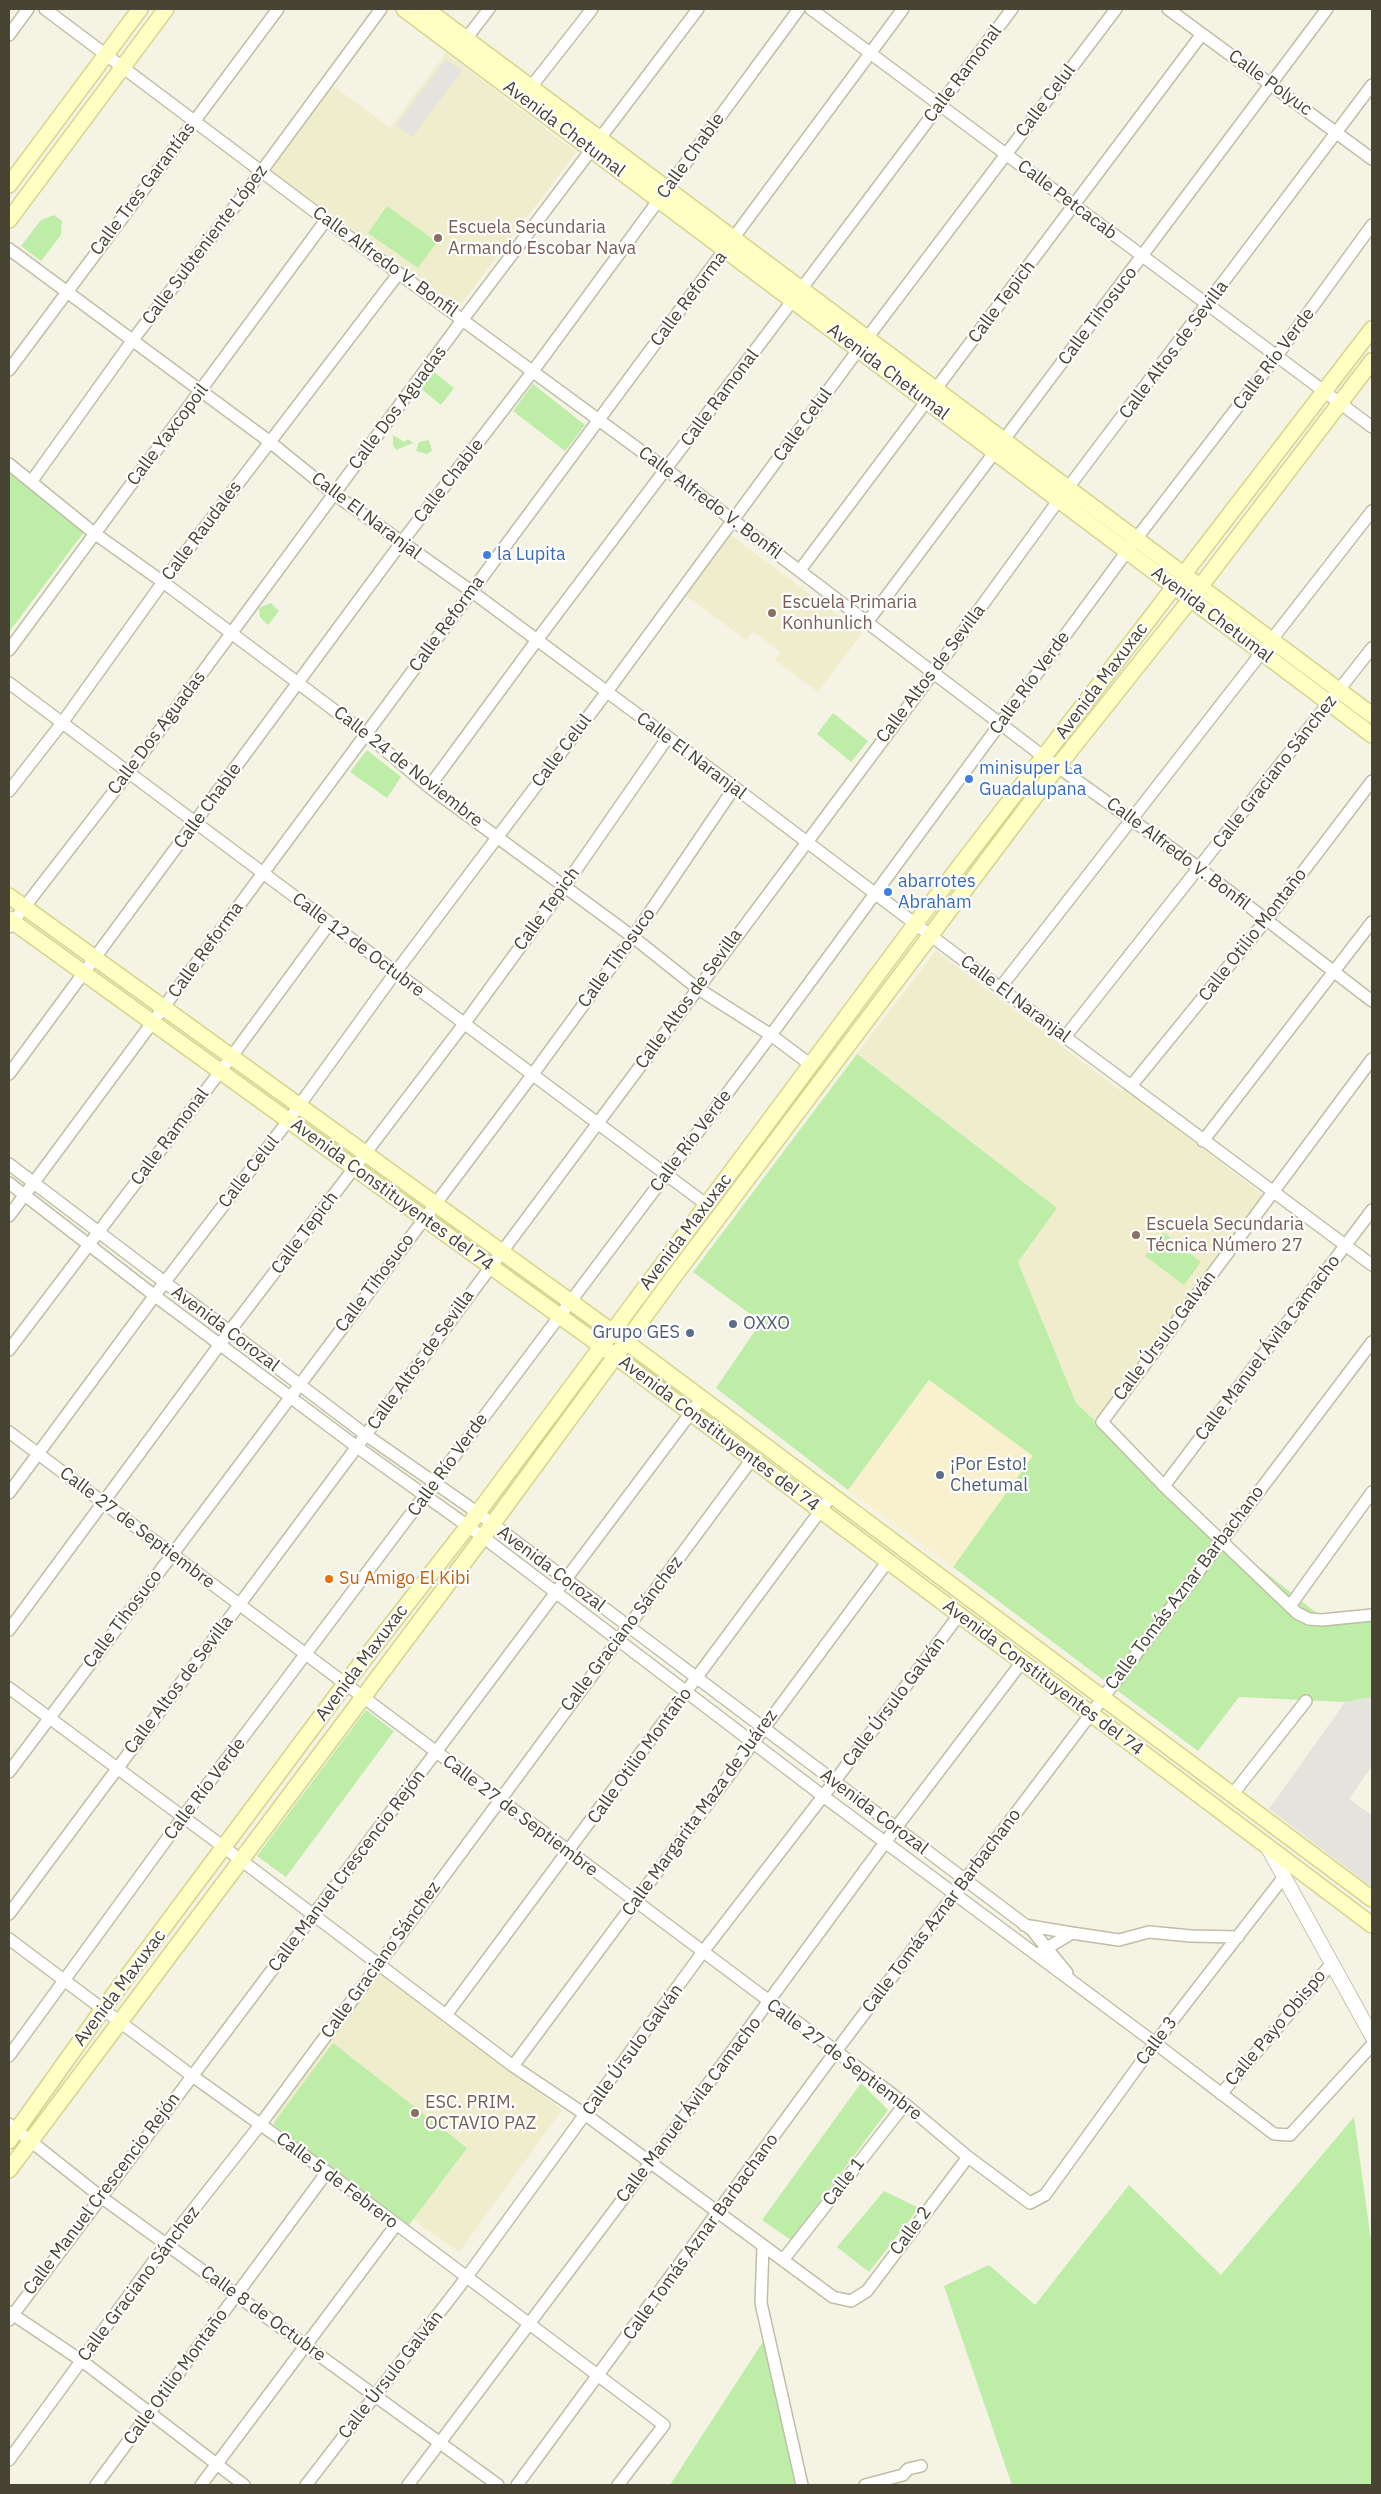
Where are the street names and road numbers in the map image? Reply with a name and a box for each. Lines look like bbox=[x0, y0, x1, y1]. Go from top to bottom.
street label: Calle Ramonal bbox=[919, 21, 1007, 127]
street label: Calle Polyuc bbox=[1224, 45, 1316, 121]
street label: Calle Celul bbox=[1012, 60, 1080, 142]
street label: Avenida Chetumal bbox=[499, 76, 629, 182]
street label: Calle Chable bbox=[653, 109, 729, 203]
street label: Calle Tres Garantías bbox=[86, 118, 200, 260]
street label: Calle Petcacab bbox=[1013, 156, 1121, 244]
street label: Calle Subteniente López bbox=[138, 161, 272, 329]
street label: Calle Alfredo V. Bonfil bbox=[308, 202, 462, 322]
street label: Calle Reforma bbox=[646, 247, 732, 351]
street label: Calle Tepich bbox=[964, 256, 1040, 348]
street label: Calle Tihosuco bbox=[1054, 262, 1142, 370]
street label: Calle Altos de Sevilla bbox=[1115, 277, 1233, 423]
street label: Calle Río Verde bbox=[1229, 304, 1319, 414]
street label: Avenida Chetumal bbox=[823, 319, 953, 425]
street label: Calle Dos Aguadas bbox=[344, 342, 452, 474]
street label: Calle Ramonal bbox=[676, 345, 764, 451]
street label: Calle Yaxcopoil bbox=[123, 380, 213, 490]
street label: Calle Celul bbox=[769, 384, 837, 466]
street label: Calle Chable bbox=[409, 435, 489, 527]
street label: Calle Alfredo V. Bonfil bbox=[634, 442, 786, 564]
street label: Calle El Naranjal bbox=[307, 468, 425, 564]
street label: Calle Raudales bbox=[157, 477, 247, 585]
street label: Avenida Chetumal bbox=[1147, 562, 1277, 668]
street label: Calle Reforma bbox=[405, 572, 489, 676]
street label: Calle Altos de Sevilla bbox=[872, 601, 990, 747]
street label: Avenida Maxuxac bbox=[1051, 619, 1153, 743]
street label: Calle Río Verde bbox=[985, 627, 1075, 739]
street label: Calle Dos Aguadas bbox=[103, 667, 211, 799]
street label: Calle Graciano Sánchez bbox=[1208, 691, 1342, 853]
street label: Calle 24 de Noviembre bbox=[329, 702, 487, 832]
street label: Calle El Naranjal bbox=[632, 708, 750, 804]
street label: Calle Celul bbox=[528, 710, 596, 792]
street label: Calle Chable bbox=[170, 759, 246, 853]
street label: Calle Alfredo V. Bonfil bbox=[1102, 793, 1254, 915]
street label: Calle Tepich bbox=[510, 863, 584, 955]
street label: Calle Otilio Montaño bbox=[1194, 864, 1312, 1006]
street label: Calle 12 de Octubre bbox=[288, 888, 428, 1002]
street label: Calle Reforma bbox=[164, 898, 248, 1002]
street label: Calle Tihosuco bbox=[574, 904, 660, 1012]
street label: Calle Altos de Sevilla bbox=[631, 925, 747, 1073]
street label: Calle El Naranjal bbox=[956, 951, 1074, 1047]
street label: Calle Ramonal bbox=[126, 1084, 214, 1190]
street label: Calle Río Verde bbox=[646, 1086, 736, 1196]
street label: Avenida Constituyentes del 74 bbox=[286, 1114, 498, 1276]
street label: Calle Celul bbox=[214, 1132, 284, 1212]
street label: Avenida Maxuxac bbox=[635, 1170, 737, 1294]
street label: Calle Tepich bbox=[267, 1187, 343, 1279]
street label: Calle Tihosuco bbox=[331, 1229, 419, 1337]
street label: Calle Manuel Ávila Camacho bbox=[1191, 1251, 1345, 1445]
street label: Calle Úrsulo Galván bbox=[1109, 1267, 1221, 1405]
street label: Avenida Corozal bbox=[167, 1281, 283, 1377]
street label: Calle Altos de Sevilla bbox=[363, 1286, 479, 1434]
street label: Avenida Constituyentes del 74 bbox=[614, 1352, 824, 1516]
street label: Calle Río Verde bbox=[403, 1409, 493, 1521]
street label: Calle 27 de Septiembre bbox=[55, 1463, 219, 1593]
street label: Calle Tomás Aznar Barbachano bbox=[1101, 1482, 1269, 1694]
street label: Avenida Corozal bbox=[493, 1521, 609, 1617]
street label: Calle Graciano Sánchez bbox=[557, 1552, 687, 1716]
street label: Calle Tihosuco bbox=[79, 1565, 167, 1673]
street label: Avenida Constituyentes del 74 bbox=[938, 1596, 1148, 1760]
street label: Avenida Maxuxac bbox=[311, 1601, 413, 1725]
street label: Calle Altos de Sevilla bbox=[120, 1612, 238, 1758]
street label: Calle Úrsulo Galván bbox=[838, 1633, 950, 1771]
street label: Calle Otilio Montaño bbox=[583, 1684, 697, 1828]
street label: Calle Margarita Maza de Juárez bbox=[618, 1705, 782, 1921]
street label: Calle Río Verde bbox=[160, 1734, 250, 1844]
street label: Calle 27 de Septiembre bbox=[438, 1751, 602, 1881]
street label: Avenida Corozal bbox=[816, 1764, 932, 1860]
street label: Calle Manuel Crescencio Rejón bbox=[264, 1766, 430, 1976]
street label: Calle Tomás Aznar Barbachano bbox=[858, 1805, 1026, 2017]
street label: Calle Graciano Sánchez bbox=[317, 1877, 445, 2043]
street label: Avenida Maxuxac bbox=[69, 1926, 171, 2050]
street label: Calle Payo Obispo bbox=[1221, 1965, 1331, 2091]
street label: Calle Úrsulo Galván bbox=[578, 1980, 688, 2120]
street label: Calle 27 de Septiembre bbox=[762, 1995, 926, 2125]
street label: Calle 3 bbox=[1132, 2012, 1182, 2070]
street label: Calle Manuel Ávila Camacho bbox=[612, 2013, 766, 2207]
street label: Calle Manuel Crescencio Rejón bbox=[19, 2089, 185, 2299]
street label: Calle 5 de Febrero bbox=[272, 2128, 402, 2234]
street label: Calle Tomás Aznar Barbachano bbox=[619, 2129, 783, 2345]
street label: Calle 1 bbox=[818, 2154, 870, 2210]
street label: Calle Graciano Sánchez bbox=[74, 2202, 204, 2366]
street label: Calle 2 bbox=[886, 2202, 936, 2260]
street label: Calle 8 de Octubre bbox=[196, 2261, 330, 2367]
street label: Calle Otilio Montaño bbox=[119, 2305, 233, 2449]
street label: Calle Úrsulo Galván bbox=[334, 2306, 448, 2444]

